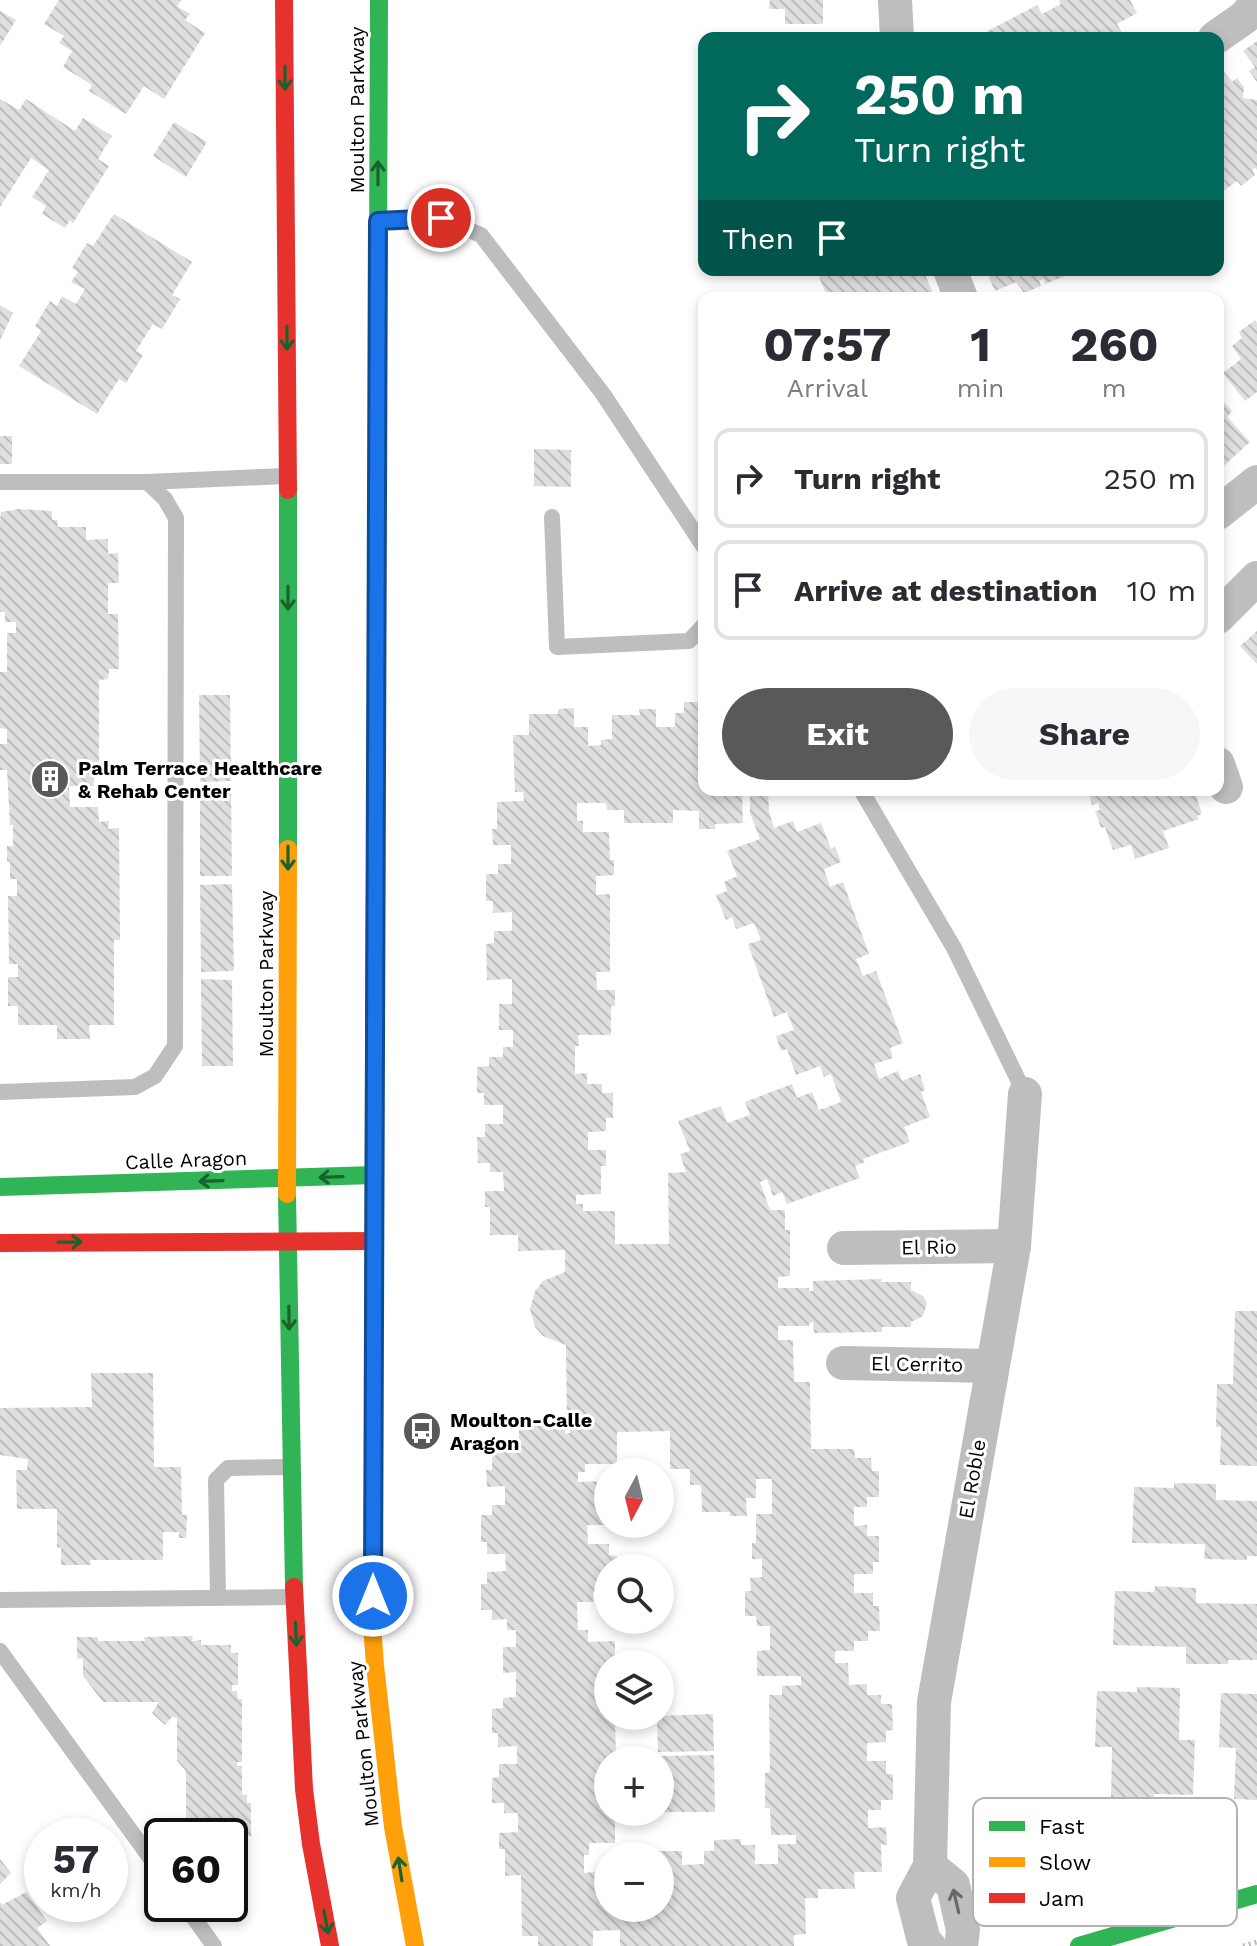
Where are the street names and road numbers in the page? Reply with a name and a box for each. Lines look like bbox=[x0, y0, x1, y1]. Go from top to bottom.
street label: Moulton Parkway bbox=[345, 26, 369, 194]
street label: Moulton Parkway bbox=[254, 890, 278, 1058]
street label: Calle Aragon bbox=[124, 1146, 248, 1174]
street label: El Rio bbox=[901, 1235, 957, 1259]
street label: El Cerrito bbox=[871, 1351, 963, 1377]
street label: El Roble bbox=[953, 1437, 991, 1521]
street label: Moulton Parkway bbox=[342, 1659, 384, 1828]

